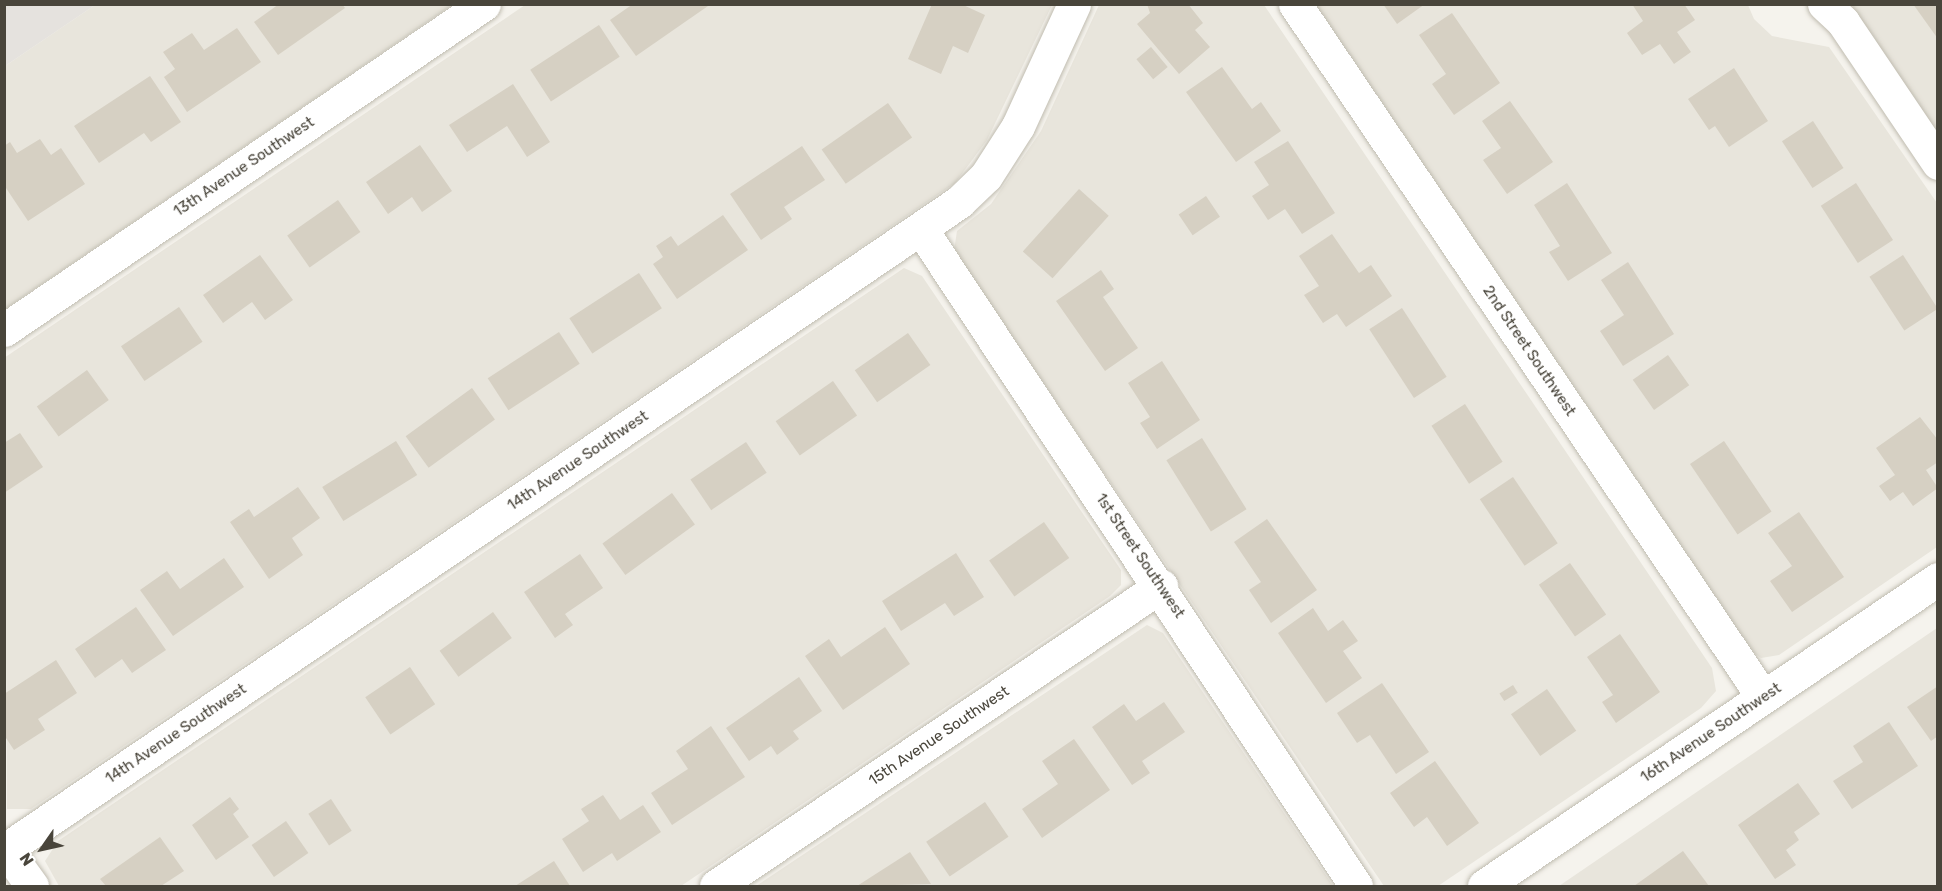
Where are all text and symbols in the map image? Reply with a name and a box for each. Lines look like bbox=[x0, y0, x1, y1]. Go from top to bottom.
street label: 13th Avenue Southwest bbox=[170, 113, 318, 221]
street label: 2nd Street Southwest bbox=[1479, 282, 1579, 420]
street label: 14th Avenue Southwest bbox=[504, 407, 652, 515]
street label: 1st Street Southwest bbox=[1092, 490, 1188, 622]
street label: 16th Avenue Southwest bbox=[1637, 679, 1785, 787]
street label: 14th Avenue Southwest bbox=[102, 680, 250, 788]
street label: 15th Avenue Southwest bbox=[865, 682, 1013, 790]
north arrow bbox=[12, 819, 72, 879]
text: N bbox=[16, 849, 38, 869]

